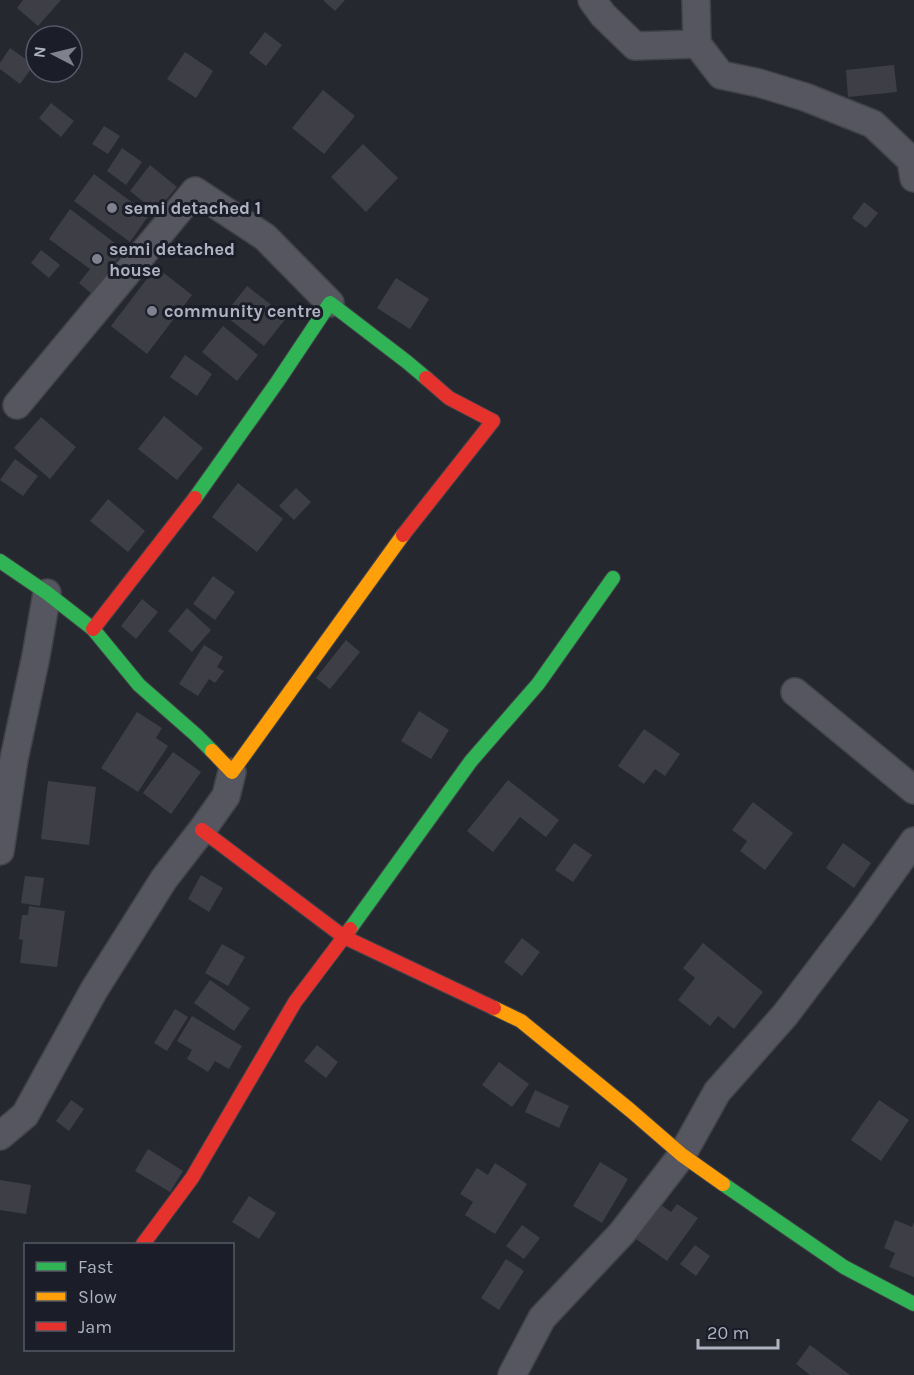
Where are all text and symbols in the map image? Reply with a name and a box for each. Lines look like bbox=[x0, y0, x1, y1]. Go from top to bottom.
north arrow bbox=[24, 24, 84, 84]
text: N bbox=[29, 45, 50, 59]
place label: semi detached 1 bbox=[124, 197, 261, 219]
marker: semi detached 1 bbox=[105, 201, 119, 215]
place label: semi detached house bbox=[109, 238, 235, 281]
marker: semi detached house bbox=[90, 252, 104, 266]
place label: community centre bbox=[164, 300, 321, 322]
marker: community centre bbox=[145, 304, 159, 318]
legend bbox=[24, 1243, 234, 1351]
text: Fast bbox=[78, 1256, 113, 1278]
text: Slow bbox=[78, 1286, 117, 1308]
scale bar bbox=[698, 1312, 778, 1350]
text: Jam bbox=[78, 1316, 112, 1338]
text: 20 m bbox=[707, 1322, 749, 1344]

